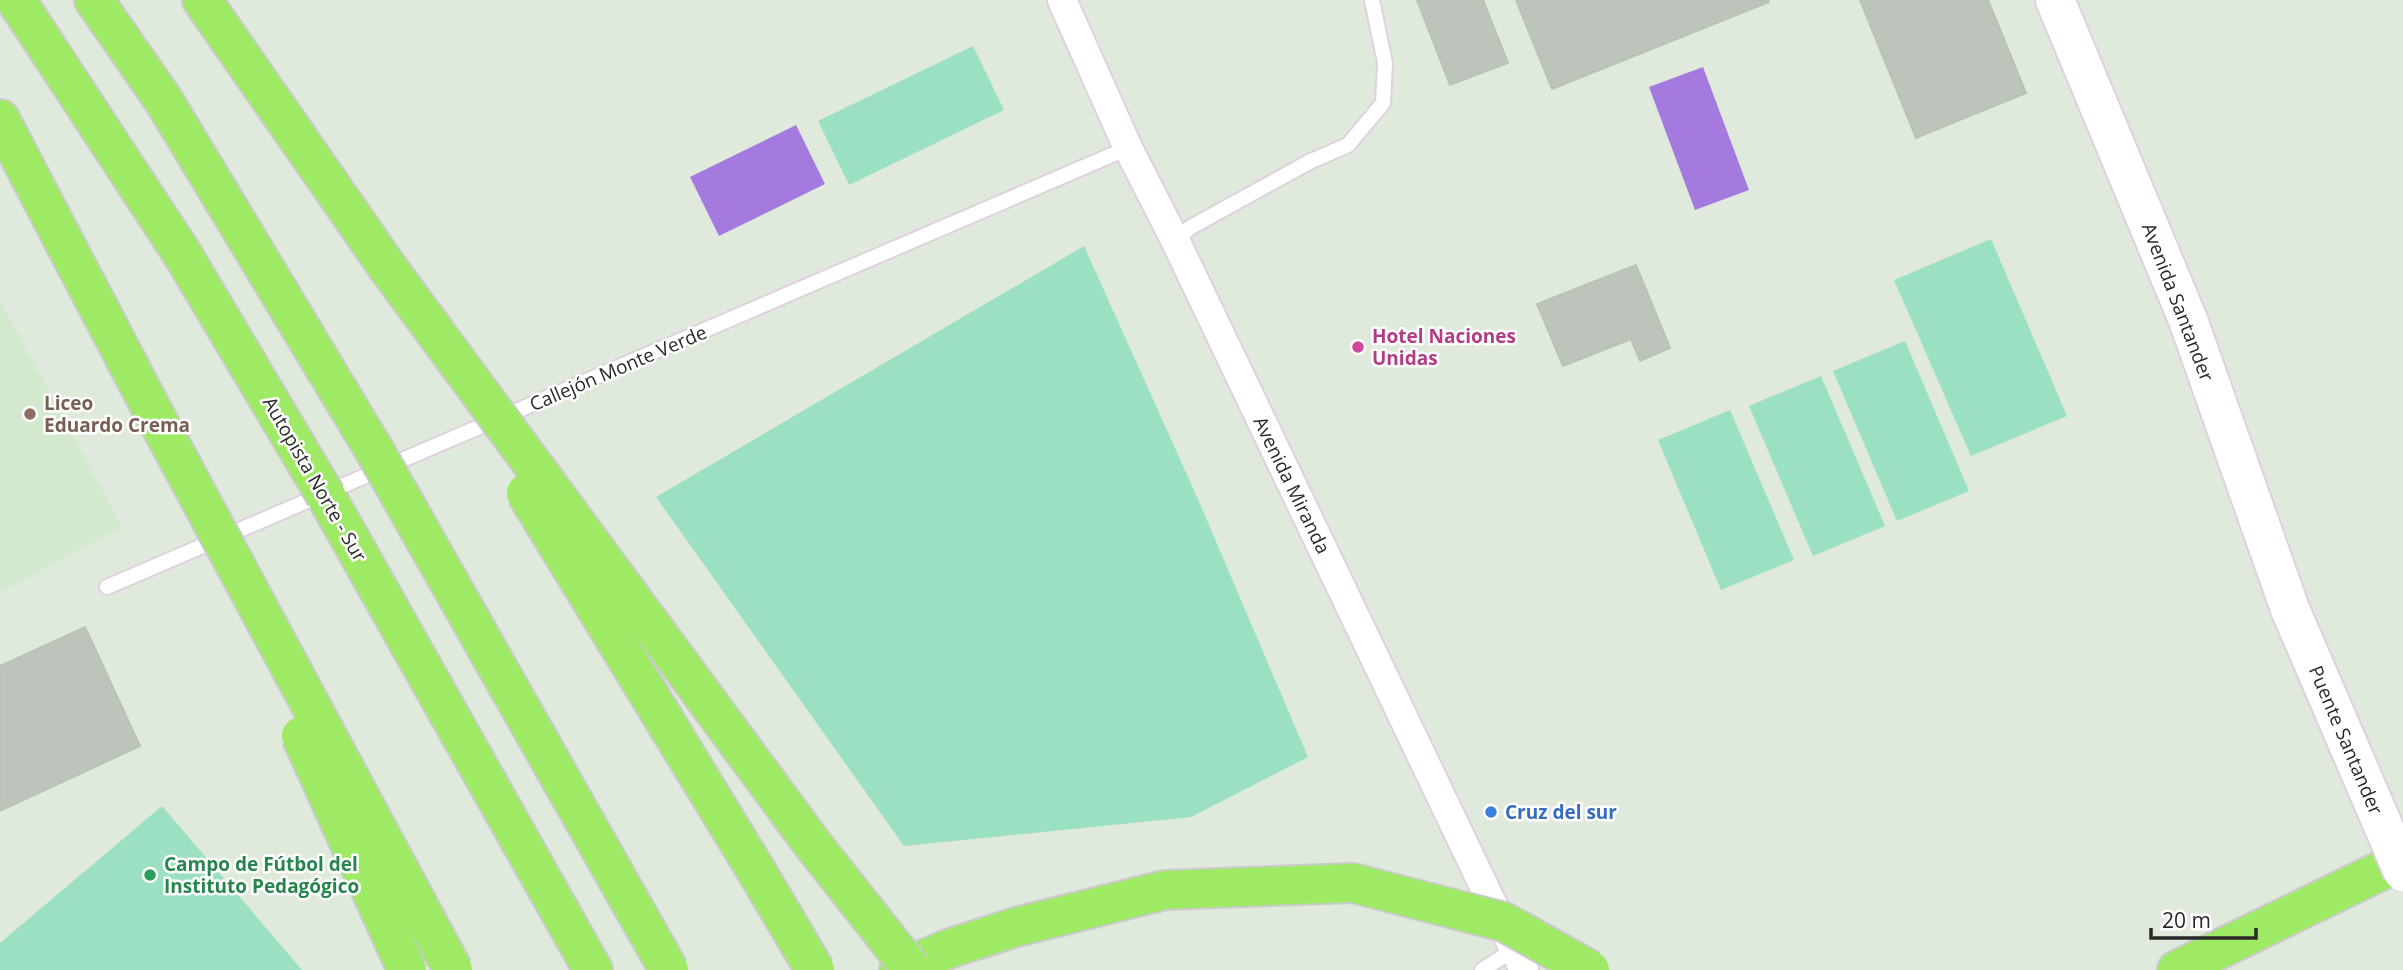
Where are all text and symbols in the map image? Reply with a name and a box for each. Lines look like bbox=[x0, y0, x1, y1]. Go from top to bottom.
street label: Avenida Santander bbox=[2136, 219, 2220, 385]
street label: Callejón Monte Verde bbox=[525, 319, 711, 417]
place label: Hotel Naciones Unidas bbox=[1372, 323, 1516, 371]
marker: Hotel Naciones Unidas bbox=[1350, 339, 1366, 355]
place label: Liceo Eduardo Crema bbox=[44, 390, 190, 438]
street label: Autopista Norte - Sur bbox=[257, 392, 373, 566]
marker: Liceo Eduardo Crema bbox=[22, 406, 38, 422]
street label: Avenida Miranda bbox=[1247, 412, 1337, 558]
street label: Puente Santander bbox=[2303, 662, 2389, 819]
place label: Cruz del sur bbox=[1505, 799, 1617, 825]
marker: Cruz del sur bbox=[1483, 804, 1499, 820]
place label: Campo de Fútbol del Instituto Pedagógico bbox=[164, 851, 359, 899]
marker: Campo de Fútbol del Instituto Pedagógico bbox=[142, 867, 158, 883]
scale bar bbox=[2151, 897, 2256, 941]
text: 20 m bbox=[2162, 906, 2211, 934]

